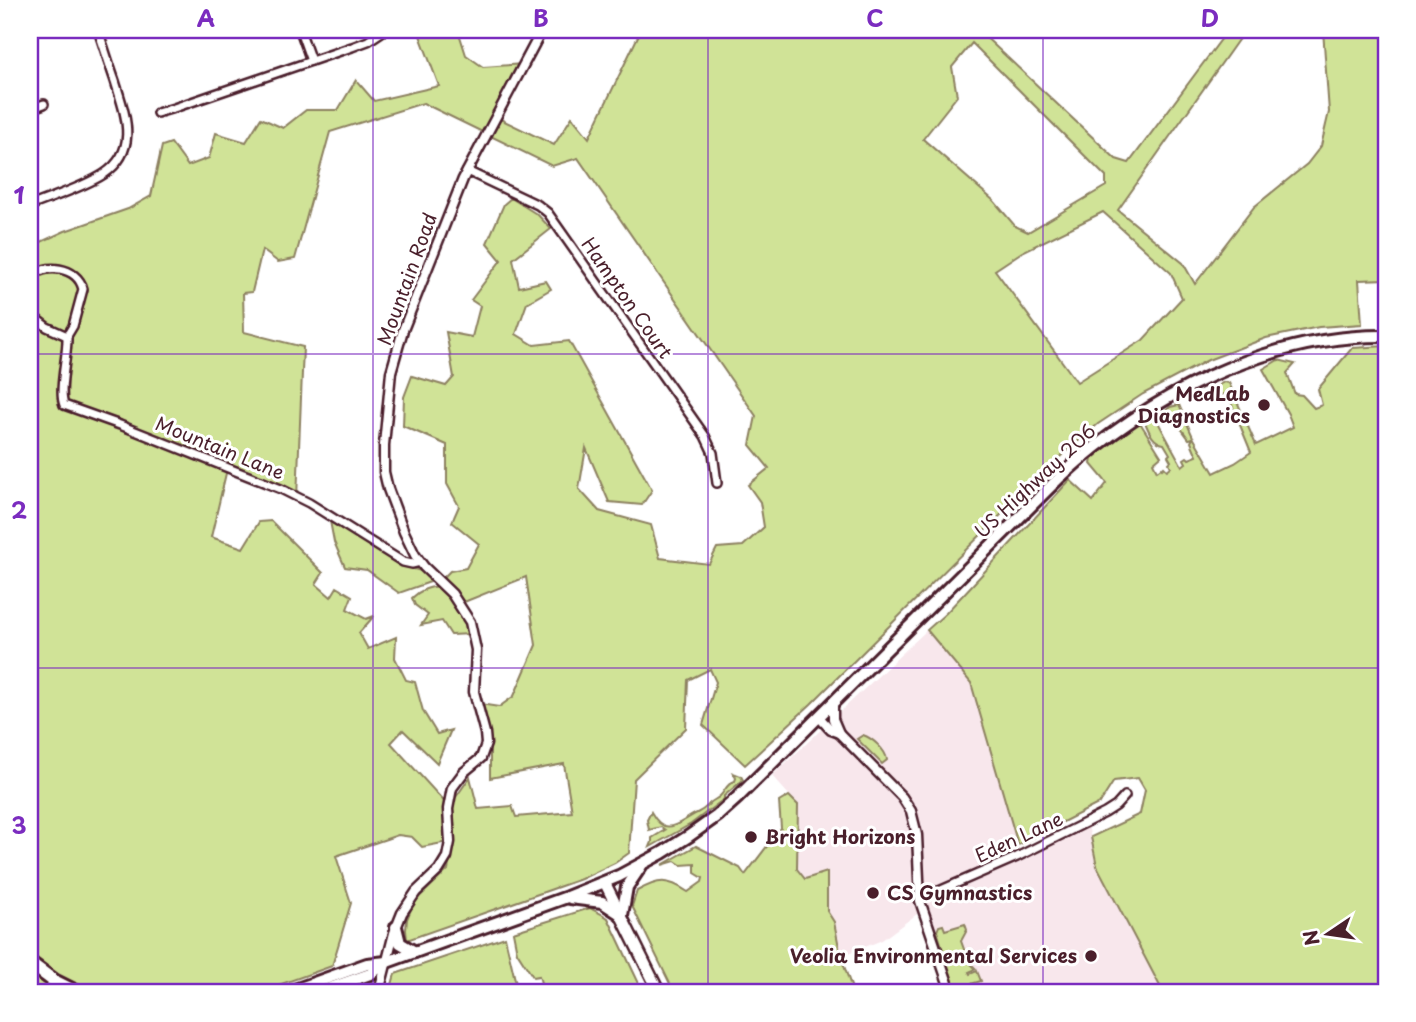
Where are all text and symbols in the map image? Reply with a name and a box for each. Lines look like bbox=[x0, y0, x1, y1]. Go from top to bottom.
text: A bbox=[197, 0, 215, 35]
text: B bbox=[533, 0, 549, 35]
text: C bbox=[866, 0, 884, 35]
text: D bbox=[1201, 0, 1219, 35]
text: 1 bbox=[14, 177, 25, 212]
street label: Mountain Road bbox=[369, 209, 443, 349]
street label: Hampton Court bbox=[575, 231, 680, 364]
place label: MedLab Diagnostics bbox=[1137, 379, 1250, 429]
marker: MedLab Diagnostics bbox=[1256, 397, 1272, 413]
street label: Mountain Lane bbox=[152, 408, 289, 486]
street label: US Highway 206 bbox=[967, 417, 1101, 544]
text: 2 bbox=[11, 492, 27, 527]
street label: Eden Lane bbox=[970, 803, 1067, 869]
text: 3 bbox=[11, 807, 27, 842]
place label: Bright Horizons bbox=[765, 822, 915, 850]
marker: Bright Horizons bbox=[743, 829, 759, 845]
place label: CS Gymnastics bbox=[887, 878, 1032, 906]
marker: CS Gymnastics bbox=[865, 885, 881, 901]
north arrow bbox=[1294, 900, 1364, 970]
text: N bbox=[1295, 928, 1326, 949]
place label: Veolia Environmental Services bbox=[790, 941, 1077, 969]
marker: Veolia Environmental Services bbox=[1083, 948, 1099, 964]

